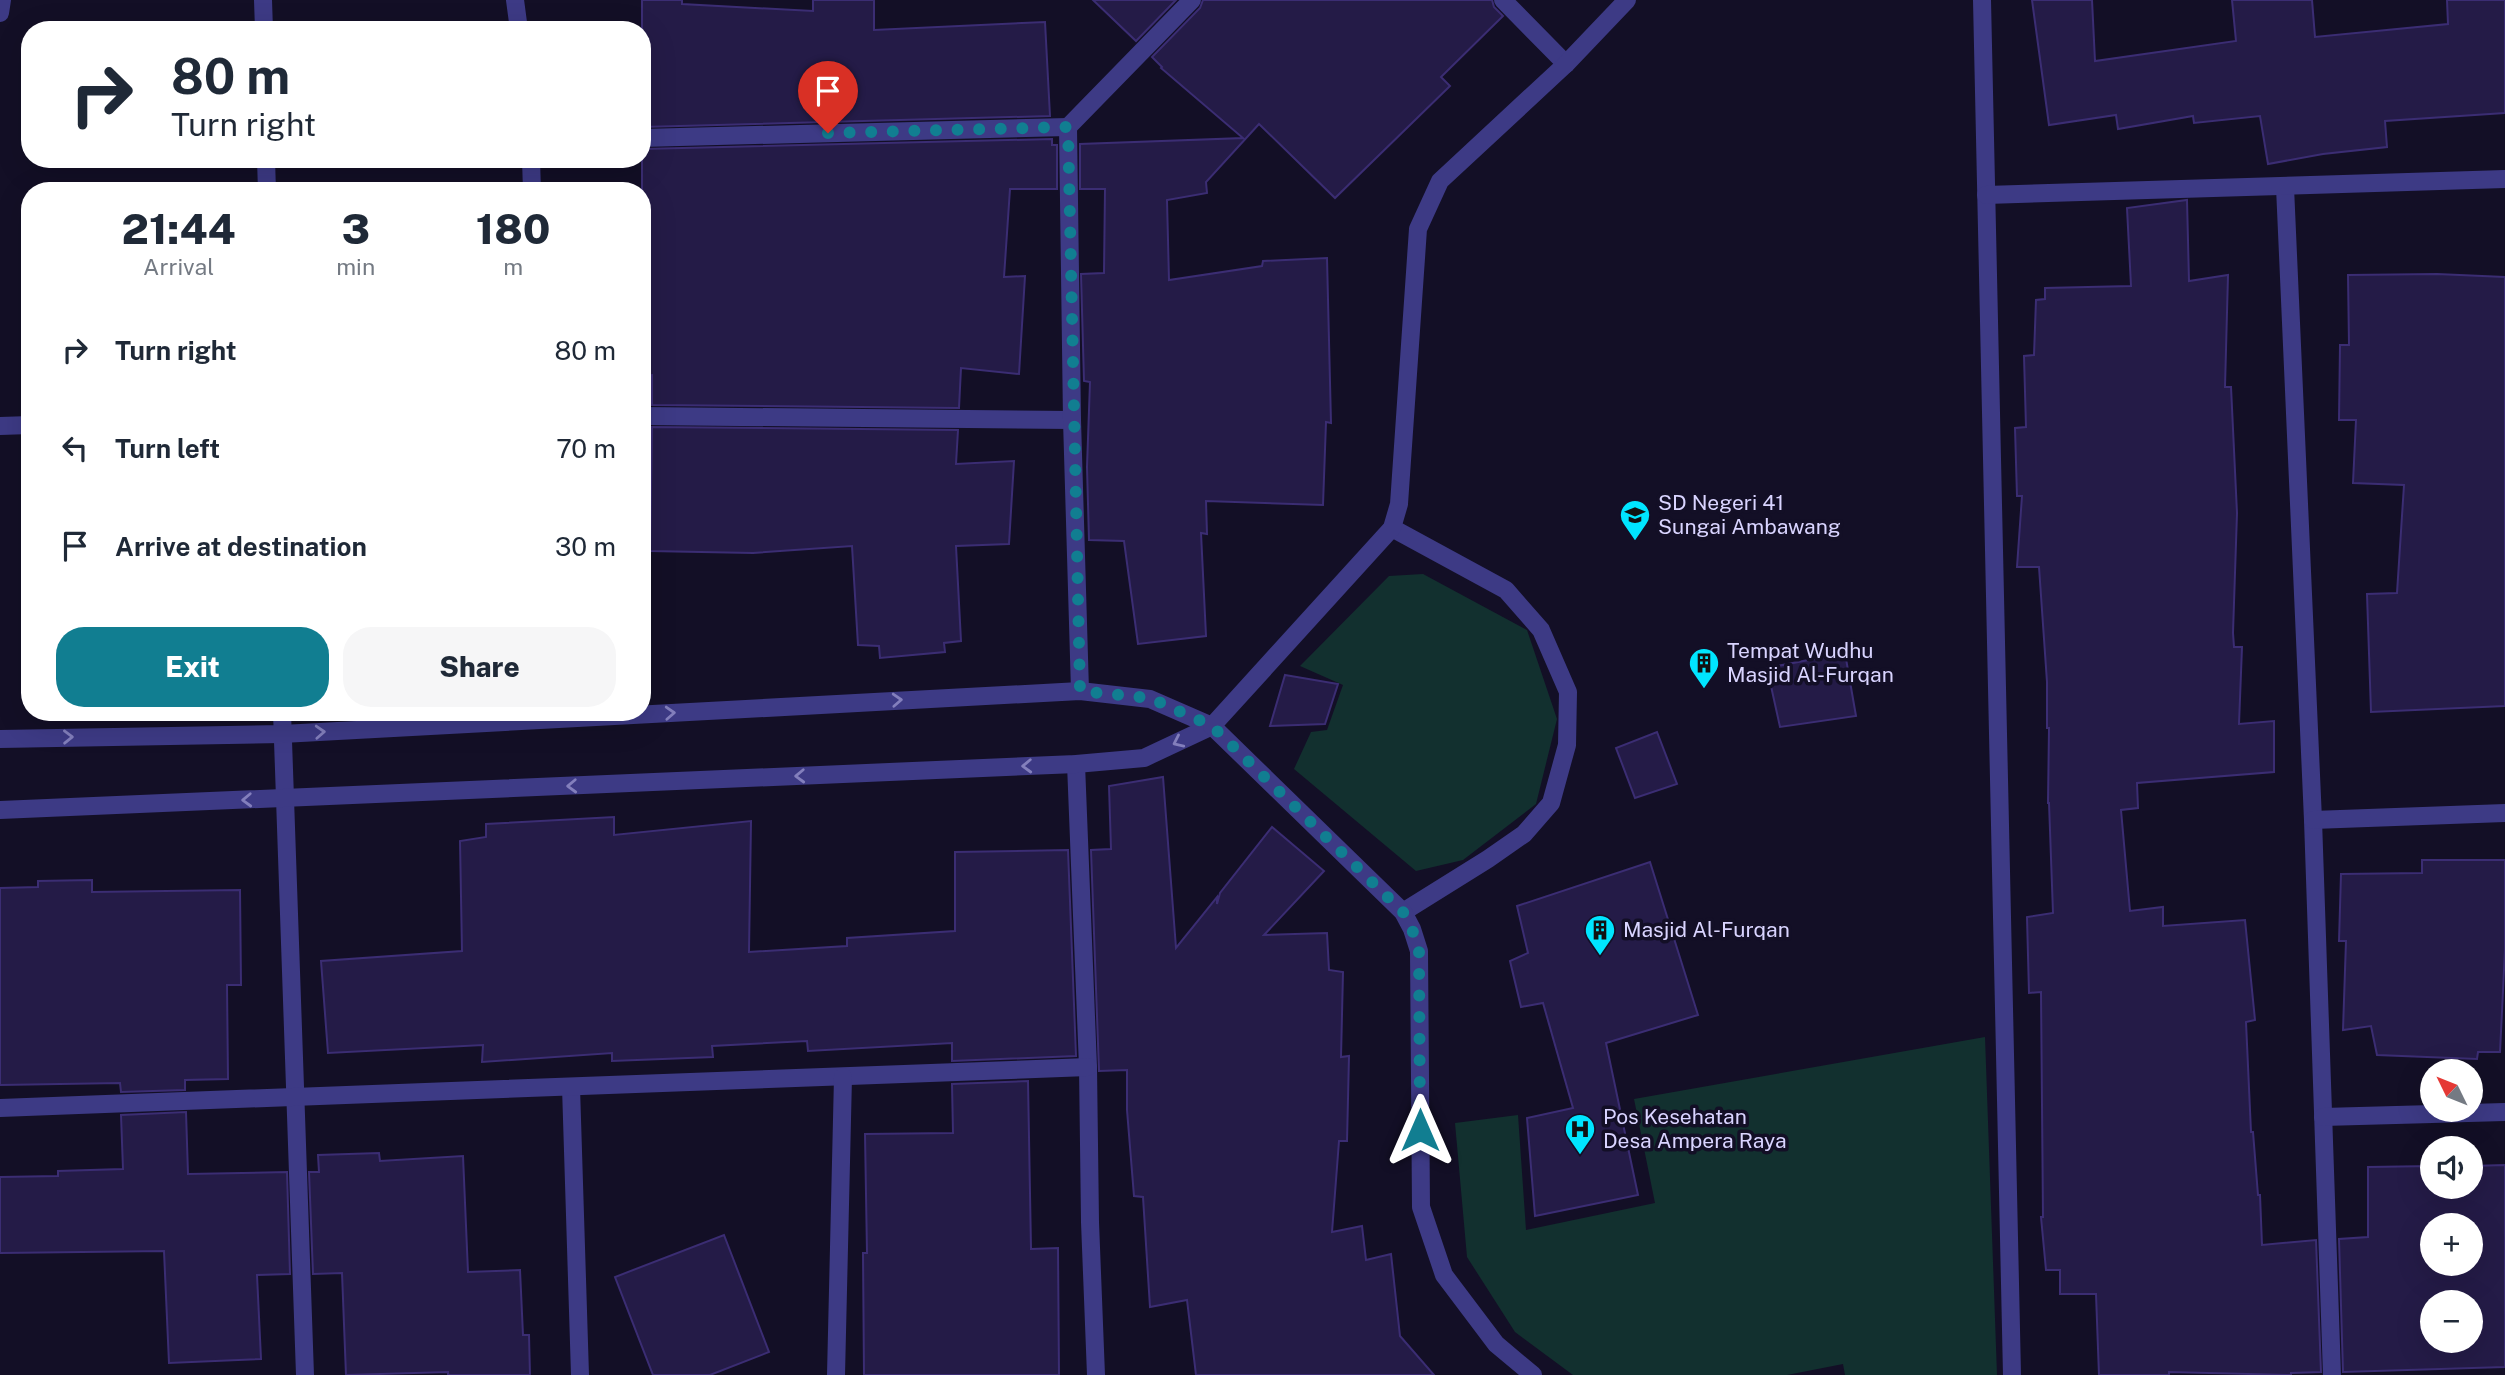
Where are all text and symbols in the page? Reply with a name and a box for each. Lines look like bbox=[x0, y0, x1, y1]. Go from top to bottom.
text: 80 m bbox=[171, 47, 290, 105]
icon: right bbox=[56, 49, 147, 140]
pin bbox=[798, 61, 858, 133]
icon: arrive bbox=[809, 72, 847, 110]
text: Turn right bbox=[171, 106, 316, 143]
text: 21:44 bbox=[122, 204, 236, 253]
text: 3 bbox=[341, 204, 370, 253]
text: 180 bbox=[476, 204, 550, 253]
text: Arrival bbox=[143, 253, 214, 280]
text: min bbox=[336, 253, 375, 280]
text: m bbox=[503, 253, 523, 280]
icon: right bbox=[56, 331, 94, 369]
text: Turn right bbox=[115, 335, 237, 366]
text: 80 m bbox=[555, 335, 616, 366]
icon: left bbox=[56, 429, 94, 467]
text: Turn left bbox=[115, 433, 220, 464]
text: 70 m bbox=[556, 433, 616, 464]
place label: SD Negeri 41 Sungai Ambawang bbox=[1658, 490, 1841, 539]
school or university icon: SD Negeri 41 Sungai Ambawang bbox=[1618, 498, 1652, 542]
icon: arrive bbox=[56, 527, 94, 565]
text: Arrive at destination bbox=[115, 531, 367, 562]
text: 30 m bbox=[555, 531, 616, 562]
button: Exit bbox=[56, 627, 329, 707]
button: Share bbox=[343, 627, 616, 707]
place label: Tempat Wudhu Masjid Al-Furqan bbox=[1727, 638, 1894, 687]
building icon: Tempat Wudhu Masjid Al-Furqan bbox=[1687, 646, 1721, 690]
one-way arrow bbox=[892, 693, 903, 708]
one-way arrow bbox=[664, 705, 675, 720]
one-way arrow bbox=[315, 724, 326, 739]
one-way arrow bbox=[63, 730, 74, 745]
one-way arrow bbox=[1173, 734, 1185, 748]
one-way arrow bbox=[1021, 758, 1032, 773]
one-way arrow bbox=[794, 768, 805, 783]
one-way arrow bbox=[566, 778, 577, 793]
one-way arrow bbox=[241, 792, 252, 807]
building icon: Masjid Al-Furqan bbox=[1583, 913, 1617, 957]
place label: Masjid Al-Furqan bbox=[1623, 917, 1790, 942]
north arrow bbox=[2420, 1059, 2483, 1122]
map controls bbox=[2420, 1059, 2483, 1353]
position arrow bbox=[1383, 1093, 1457, 1167]
place label: Pos Kesehatan Desa Ampera Raya bbox=[1603, 1104, 1787, 1153]
hospital icon: Pos Kesehatan Desa Ampera Raya bbox=[1563, 1112, 1597, 1156]
button: sound bbox=[2420, 1136, 2483, 1199]
button: + bbox=[2420, 1213, 2483, 1276]
button: − bbox=[2420, 1290, 2483, 1353]

